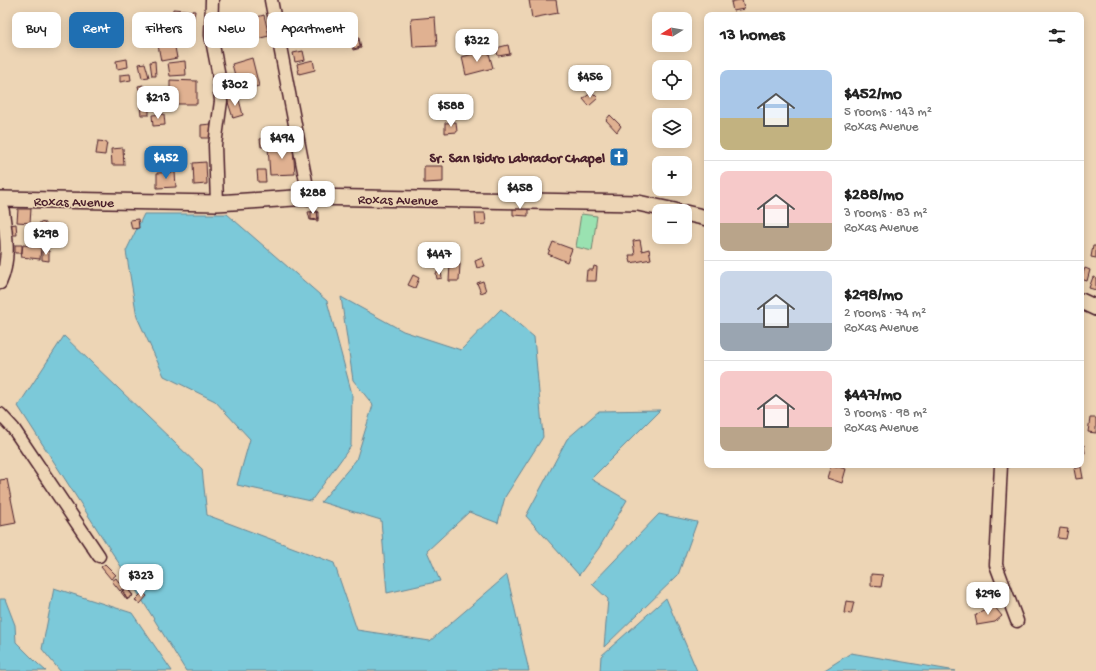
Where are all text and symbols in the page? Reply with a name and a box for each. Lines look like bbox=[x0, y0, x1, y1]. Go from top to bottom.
chip: Buy bbox=[12, 12, 61, 48]
chip: Rent bbox=[69, 12, 124, 48]
chip: Filters bbox=[132, 12, 196, 48]
chip: New bbox=[204, 12, 259, 48]
chip: Apartment bbox=[267, 12, 358, 48]
north arrow bbox=[652, 12, 692, 52]
map controls bbox=[652, 12, 692, 244]
icon: filters bbox=[1046, 25, 1068, 47]
text: 13 homes bbox=[720, 26, 785, 46]
pin: $322 bbox=[453, 29, 501, 63]
text: $322 bbox=[464, 34, 490, 49]
button: locate bbox=[652, 60, 692, 100]
pin: $456 bbox=[566, 65, 614, 99]
text: $456 bbox=[577, 70, 603, 85]
pin: $302 bbox=[211, 73, 259, 107]
text: $302 bbox=[222, 78, 248, 93]
text: $452/mo bbox=[844, 85, 902, 105]
pin: $213 bbox=[134, 86, 182, 120]
icon: home bbox=[752, 86, 800, 134]
text: $213 bbox=[146, 91, 170, 106]
pin: $588 bbox=[427, 94, 475, 128]
text: $588 bbox=[438, 99, 464, 114]
text: 5 rooms · 143 m² bbox=[844, 105, 932, 120]
button: layers bbox=[652, 108, 692, 148]
text: Roxas Avenue bbox=[844, 120, 919, 135]
pin: $494 bbox=[258, 126, 306, 160]
text: $494 bbox=[270, 131, 294, 146]
pin: $452 bbox=[142, 146, 190, 180]
church icon: Sr. San Isidro Labrador Chapel bbox=[608, 146, 630, 168]
text: $452 bbox=[153, 151, 179, 166]
place label: Sr. San Isidro Labrador Chapel bbox=[429, 151, 605, 168]
button: + bbox=[652, 156, 692, 196]
pin: $458 bbox=[496, 176, 544, 210]
pin: $288 bbox=[289, 181, 337, 215]
text: $458 bbox=[507, 181, 533, 196]
text: $288 bbox=[300, 186, 326, 201]
text: $288/mo bbox=[844, 186, 904, 206]
icon: home bbox=[752, 187, 800, 235]
street label: Roxas Avenue bbox=[358, 192, 439, 211]
street label: Roxas Avenue bbox=[34, 194, 115, 213]
button: − bbox=[652, 204, 692, 244]
text: 3 rooms · 83 m² bbox=[844, 206, 928, 221]
text: Roxas Avenue bbox=[844, 221, 919, 236]
pin: $298 bbox=[22, 222, 70, 256]
text: $298 bbox=[33, 227, 59, 242]
pin: $447 bbox=[415, 242, 463, 276]
text: $447 bbox=[427, 247, 451, 262]
text: $298/mo bbox=[844, 286, 903, 306]
icon: home bbox=[752, 287, 800, 335]
text: 2 rooms · 74 m² bbox=[844, 306, 926, 321]
text: Roxas Avenue bbox=[844, 321, 919, 336]
text: $447/mo bbox=[844, 386, 902, 406]
icon: home bbox=[752, 387, 800, 435]
text: 3 rooms · 98 m² bbox=[844, 406, 927, 421]
text: Roxas Avenue bbox=[844, 421, 919, 436]
pin: $323 bbox=[117, 564, 165, 598]
text: $323 bbox=[128, 569, 154, 584]
pin: $296 bbox=[964, 582, 1012, 616]
text: $296 bbox=[975, 587, 1001, 602]

